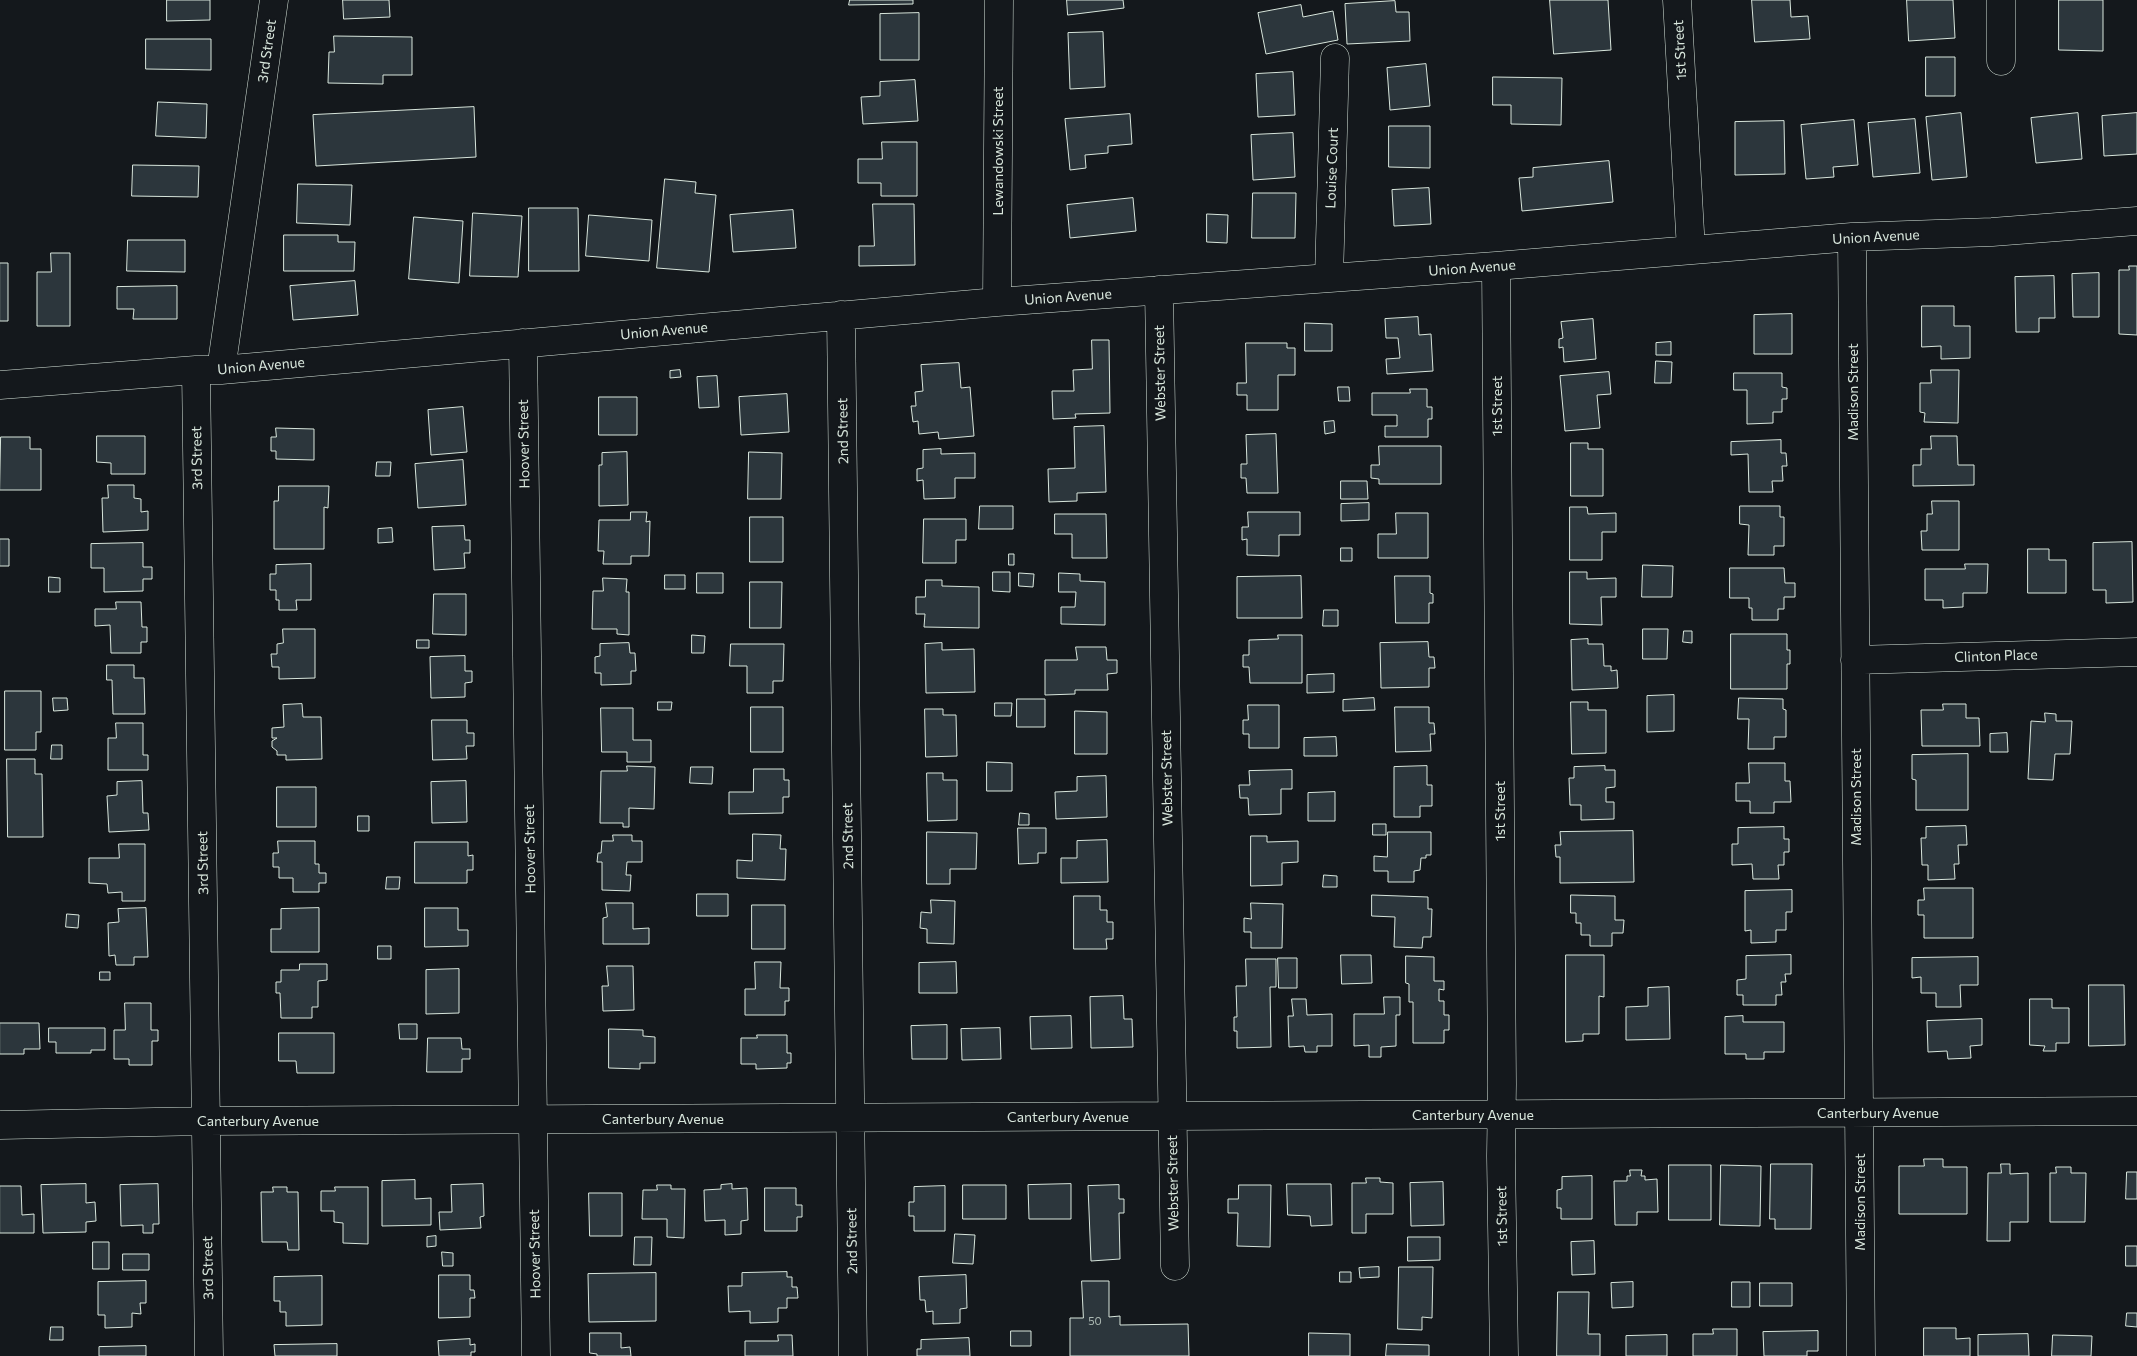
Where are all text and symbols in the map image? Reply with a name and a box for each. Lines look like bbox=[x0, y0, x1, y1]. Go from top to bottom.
street label: 3rd Street bbox=[254, 18, 280, 84]
street label: 1st Street bbox=[1670, 19, 1690, 81]
street label: Lewandowski Street bbox=[990, 87, 1006, 215]
street label: Louise Court bbox=[1322, 127, 1342, 209]
street label: Union Avenue bbox=[1832, 226, 1920, 248]
street label: Union Avenue bbox=[1428, 257, 1516, 279]
street label: Union Avenue bbox=[1024, 286, 1112, 308]
street label: Union Avenue bbox=[620, 319, 708, 343]
street label: Webster Street bbox=[1151, 325, 1169, 421]
street label: Madison Street bbox=[1845, 343, 1861, 441]
street label: Union Avenue bbox=[217, 354, 305, 378]
street label: 1st Street bbox=[1489, 376, 1505, 436]
street label: 2nd Street bbox=[834, 398, 852, 464]
street label: Hoover Street bbox=[515, 399, 533, 489]
street label: 3rd Street bbox=[188, 426, 206, 490]
street label: Clinton Place bbox=[1954, 646, 2038, 666]
street label: Webster Street bbox=[1158, 730, 1176, 826]
street label: Madison Street bbox=[1848, 748, 1864, 846]
street label: 1st Street bbox=[1492, 781, 1508, 841]
street label: 2nd Street bbox=[839, 803, 857, 869]
street label: Hoover Street bbox=[521, 804, 539, 894]
street label: 3rd Street bbox=[194, 831, 212, 895]
street label: Canterbury Avenue bbox=[1817, 1105, 1939, 1121]
street label: Canterbury Avenue bbox=[1412, 1107, 1534, 1123]
street label: Canterbury Avenue bbox=[1007, 1109, 1129, 1125]
street label: Canterbury Avenue bbox=[602, 1111, 724, 1127]
street label: Canterbury Avenue bbox=[197, 1113, 319, 1129]
street label: Webster Street bbox=[1164, 1135, 1182, 1231]
street label: Madison Street bbox=[1852, 1153, 1868, 1251]
street label: 1st Street bbox=[1493, 1186, 1511, 1246]
street label: 2nd Street bbox=[843, 1208, 861, 1274]
street label: Hoover Street bbox=[526, 1209, 544, 1299]
street label: 3rd Street bbox=[199, 1236, 217, 1300]
house number: 50 bbox=[1088, 1314, 1102, 1328]

